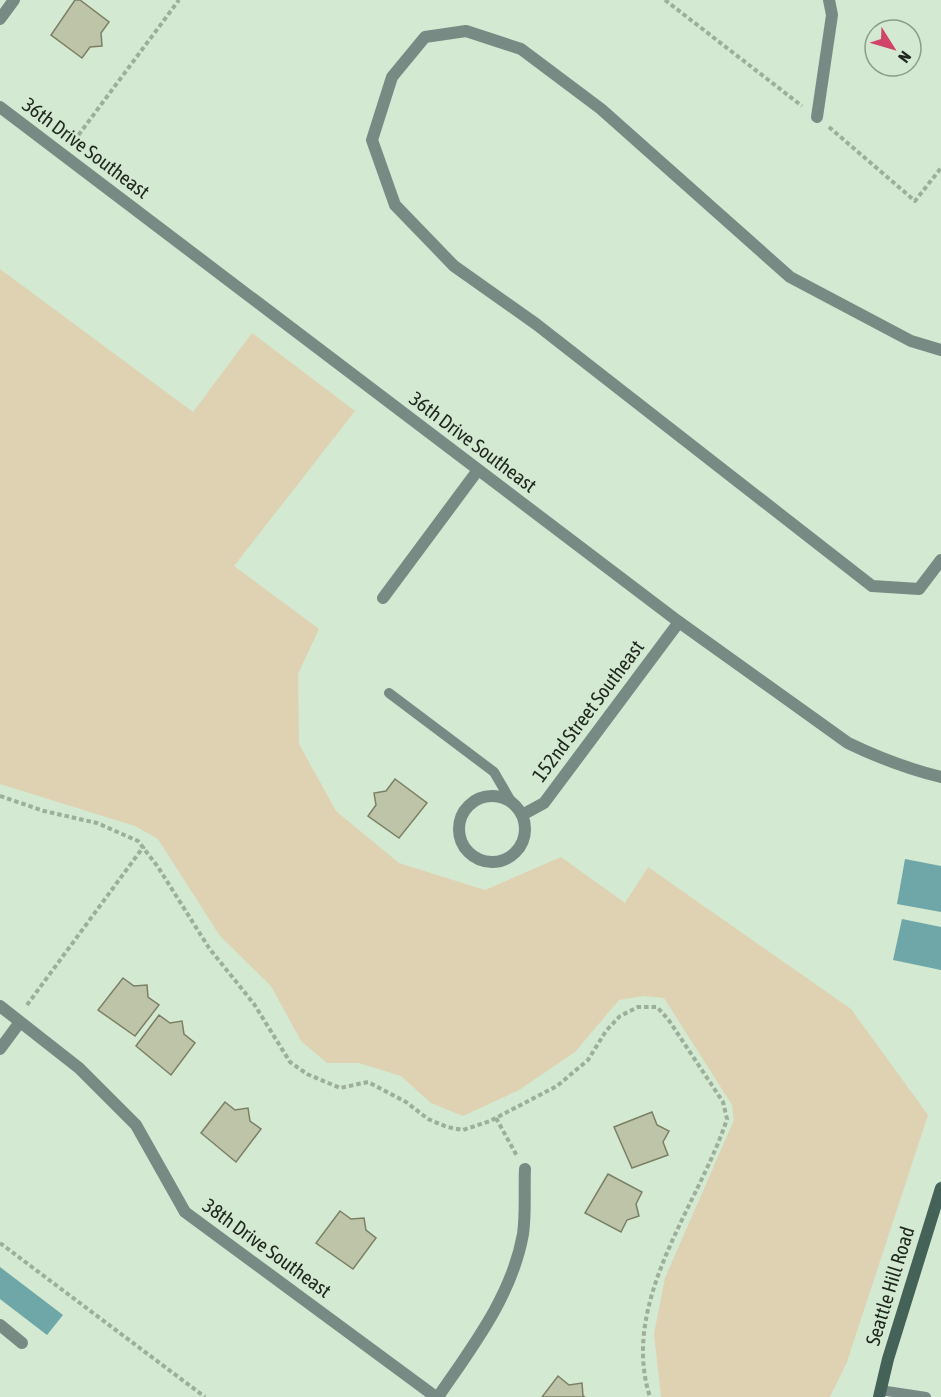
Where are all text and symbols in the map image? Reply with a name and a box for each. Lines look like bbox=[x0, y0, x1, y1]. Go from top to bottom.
north arrow bbox=[863, 18, 923, 78]
text: N bbox=[895, 48, 915, 66]
street label: 36th Drive Southeast bbox=[18, 92, 154, 203]
street label: 36th Drive Southeast bbox=[405, 386, 541, 497]
street label: 152nd Street Southeast bbox=[527, 635, 648, 786]
street label: 38th Drive Southeast bbox=[199, 1193, 336, 1302]
street label: Seattle Hill Road bbox=[861, 1224, 918, 1348]

